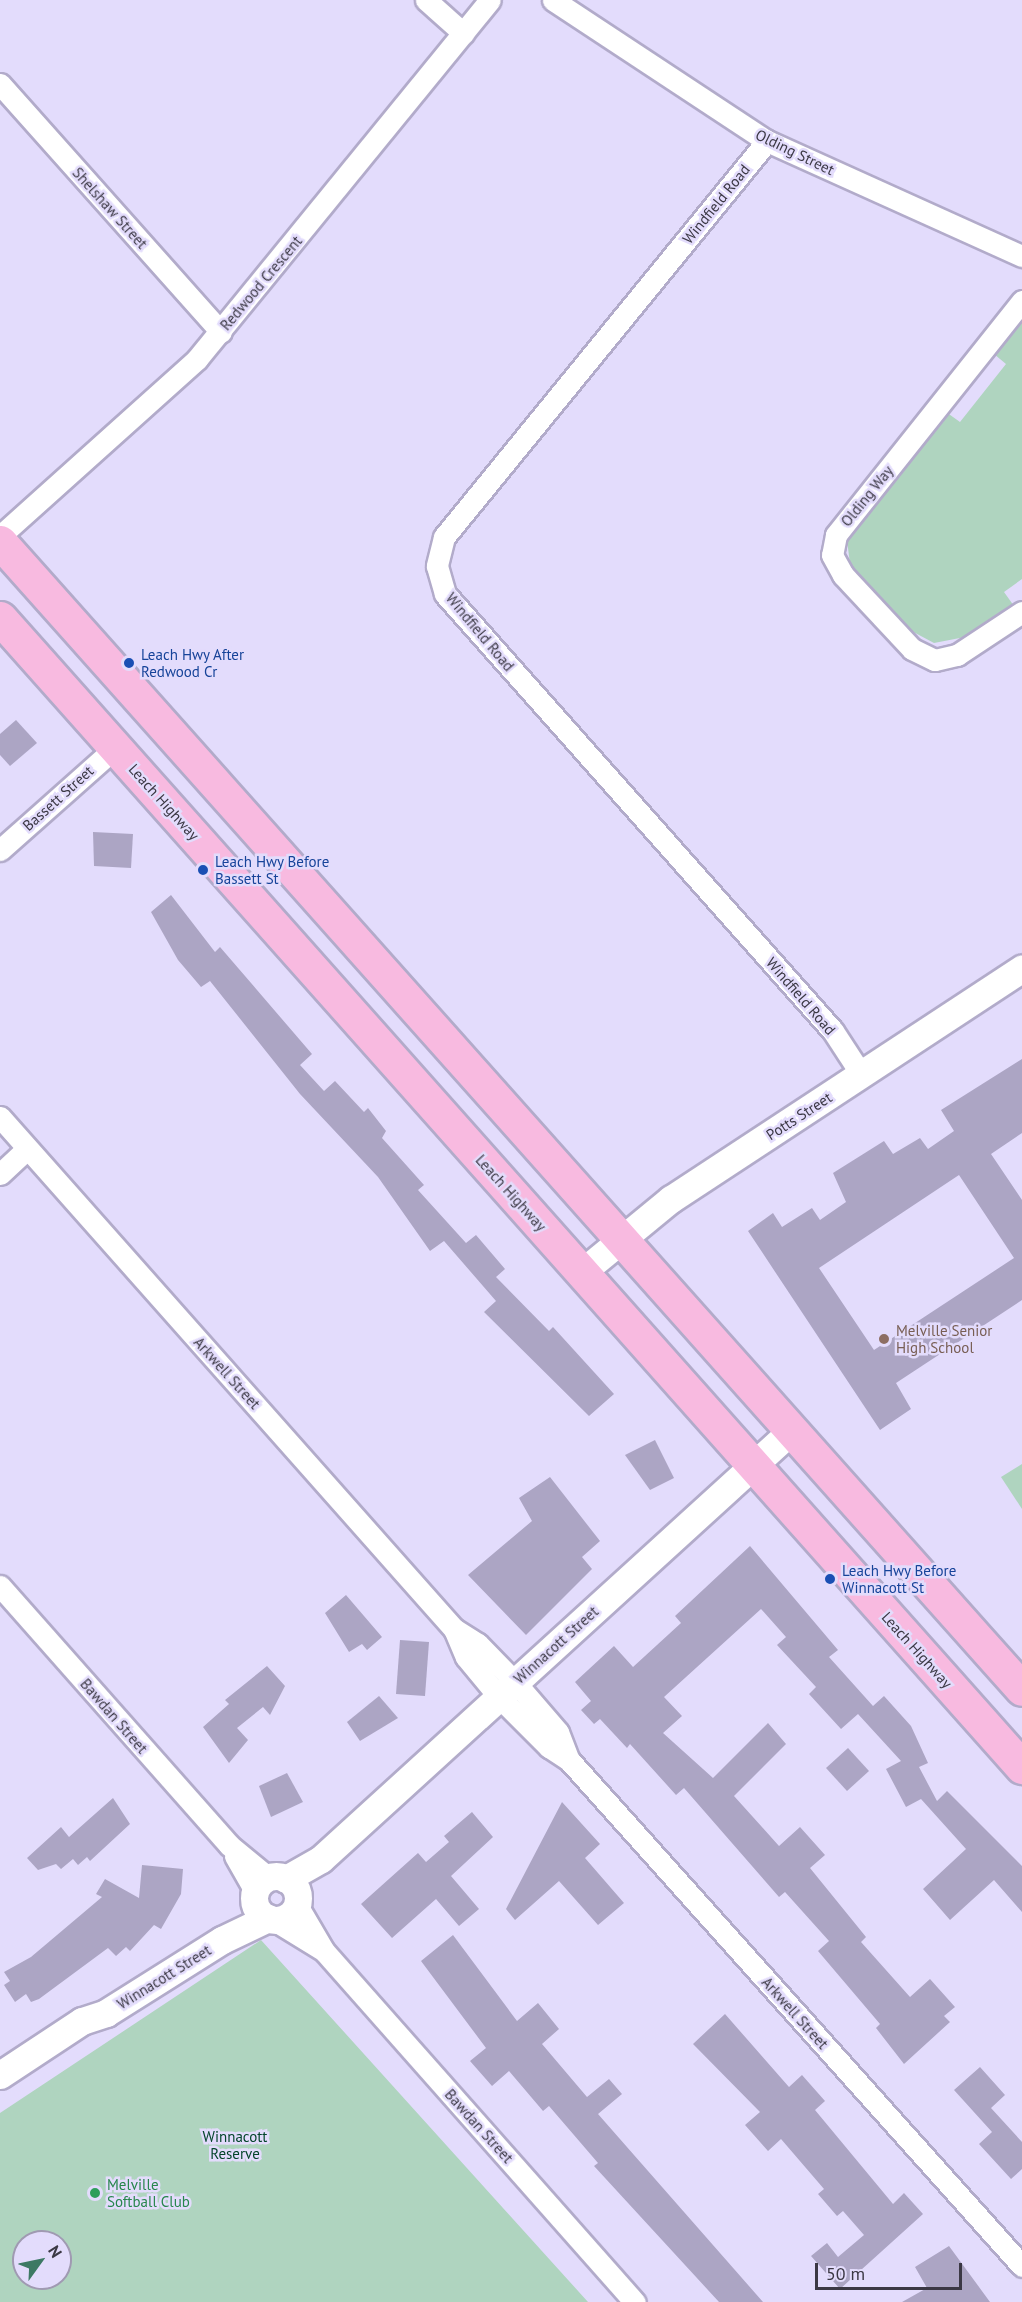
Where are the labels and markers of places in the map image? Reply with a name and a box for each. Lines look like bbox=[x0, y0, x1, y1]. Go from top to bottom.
place label: Leach Hwy After Redwood Cr bbox=[141, 645, 245, 680]
marker: Leach Hwy After Redwood Cr bbox=[122, 656, 136, 670]
place label: Leach Hwy Before Bassett St bbox=[215, 852, 330, 887]
marker: Leach Hwy Before Bassett St bbox=[196, 863, 210, 877]
place label: Melville Senior High School bbox=[896, 1321, 992, 1356]
marker: Melville Senior High School bbox=[877, 1332, 891, 1346]
place label: Leach Hwy Before Winnacott St bbox=[842, 1561, 957, 1596]
marker: Leach Hwy Before Winnacott St bbox=[823, 1572, 837, 1586]
place label: Melville Softball Club bbox=[107, 2175, 190, 2210]
marker: Melville Softball Club bbox=[88, 2186, 102, 2200]

